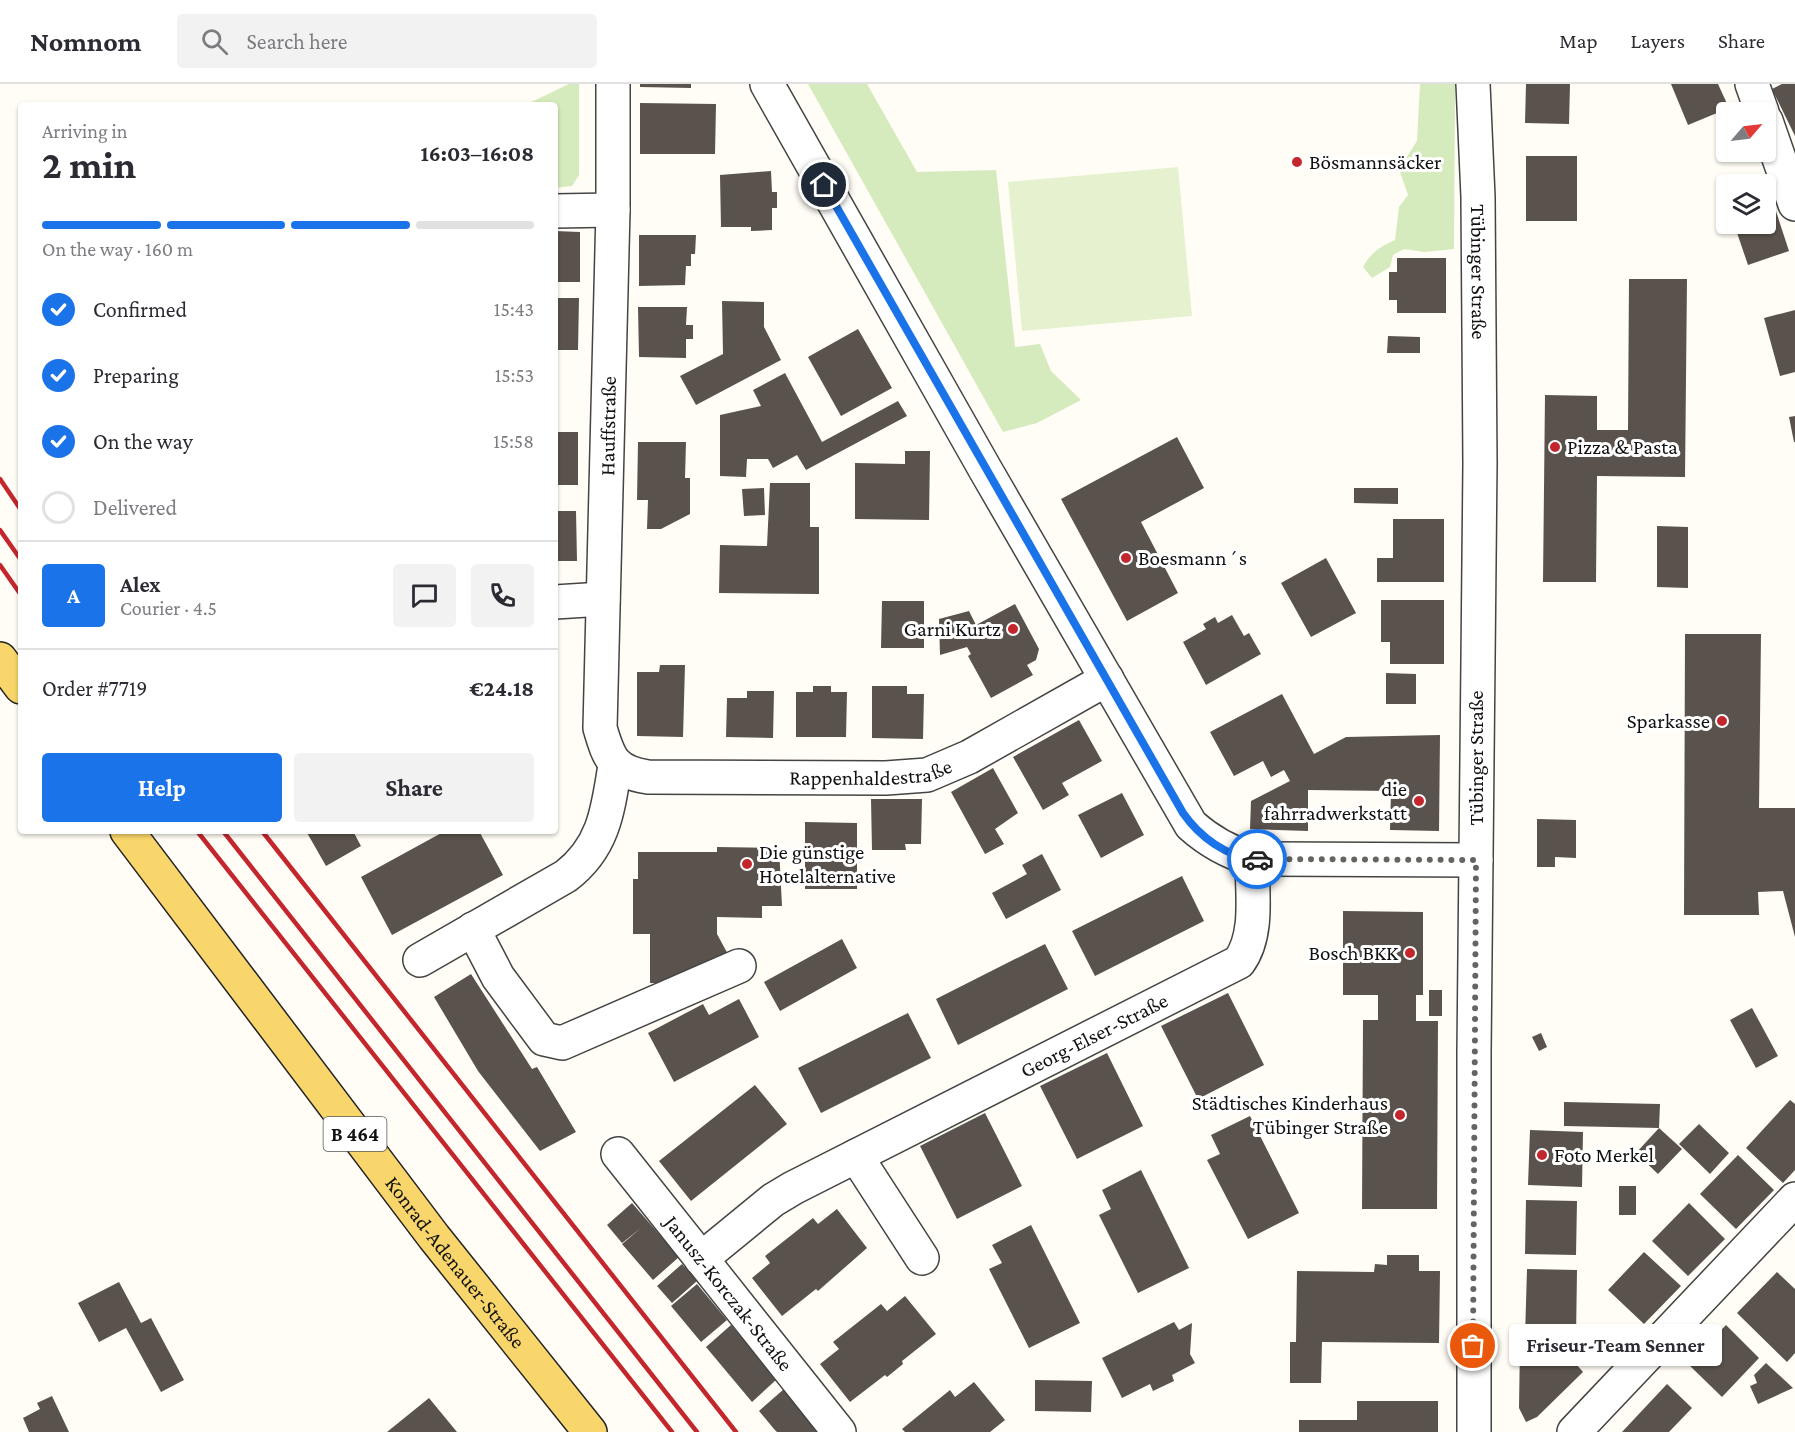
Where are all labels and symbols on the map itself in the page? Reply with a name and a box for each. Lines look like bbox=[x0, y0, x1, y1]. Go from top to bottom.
north arrow bbox=[1716, 102, 1776, 162]
place label: Bösmannsäcker bbox=[1309, 150, 1442, 174]
marker: Bösmannsäcker bbox=[1290, 155, 1304, 169]
pin bbox=[798, 159, 849, 210]
street label: Tübinger Straße bbox=[1466, 204, 1491, 340]
street label: Hauffstraße bbox=[595, 376, 621, 476]
place label: Pizza & Pasta bbox=[1567, 435, 1678, 459]
marker: Pizza & Pasta bbox=[1548, 440, 1562, 454]
place label: Boesmann´s bbox=[1138, 546, 1247, 570]
marker: Boesmann´s bbox=[1119, 551, 1133, 565]
place label: Garni Kurtz bbox=[904, 617, 1001, 641]
marker: Garni Kurtz bbox=[1006, 622, 1020, 636]
street label: Tübinger Straße bbox=[1464, 690, 1488, 826]
place label: Sparkasse bbox=[1627, 709, 1710, 733]
marker: Sparkasse bbox=[1715, 714, 1729, 728]
street label: Rappenhaldestraße bbox=[789, 754, 955, 790]
place label: die fahrradwerkstatt bbox=[1264, 777, 1408, 825]
marker: die fahrradwerkstatt bbox=[1412, 794, 1426, 808]
courier bbox=[1227, 829, 1287, 889]
place label: Die günstige Hotelalternative bbox=[759, 840, 896, 888]
marker: Die günstige Hotelalternative bbox=[740, 857, 754, 871]
place label: Bosch BKK bbox=[1308, 941, 1399, 965]
marker: Bosch BKK bbox=[1403, 946, 1417, 960]
street label: Georg-Elser-Straße bbox=[1017, 988, 1172, 1083]
place label: Städtisches Kinderhaus Tübinger Straße bbox=[1192, 1091, 1388, 1139]
marker: Städtisches Kinderhaus Tübinger Straße bbox=[1393, 1108, 1407, 1122]
road number: B 464 bbox=[324, 1117, 386, 1151]
place label: Foto Merkel bbox=[1554, 1143, 1654, 1167]
marker: Foto Merkel bbox=[1535, 1148, 1549, 1162]
street label: Konrad-Adenauer-Straße bbox=[380, 1171, 530, 1353]
street label: Janusz-Korczak-Straße bbox=[658, 1209, 798, 1376]
pin bbox=[1447, 1320, 1498, 1371]
callout: Friseur-Team Senner bbox=[1509, 1325, 1722, 1367]

